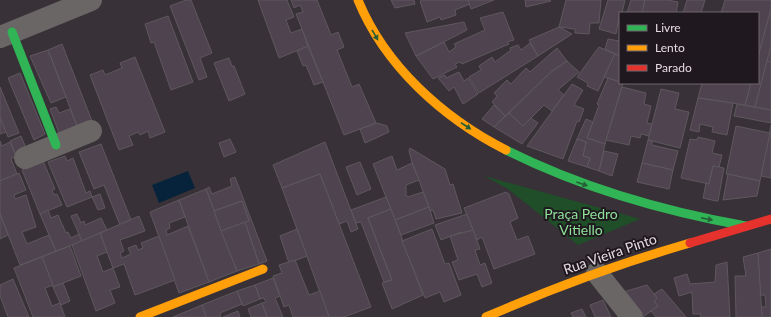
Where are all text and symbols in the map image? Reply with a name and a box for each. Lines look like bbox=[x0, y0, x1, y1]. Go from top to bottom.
legend bbox=[619, 12, 759, 84]
text: Livre bbox=[655, 20, 681, 35]
one-way arrow bbox=[371, 29, 378, 41]
text: Lento bbox=[655, 40, 685, 55]
text: Parado bbox=[655, 60, 692, 75]
one-way arrow bbox=[461, 122, 471, 130]
one-way arrow bbox=[577, 181, 589, 187]
park label: Praça Pedro Vitiello bbox=[544, 205, 618, 238]
one-way arrow bbox=[701, 217, 713, 223]
street label: Rua Vieira Pinto bbox=[561, 230, 659, 277]

